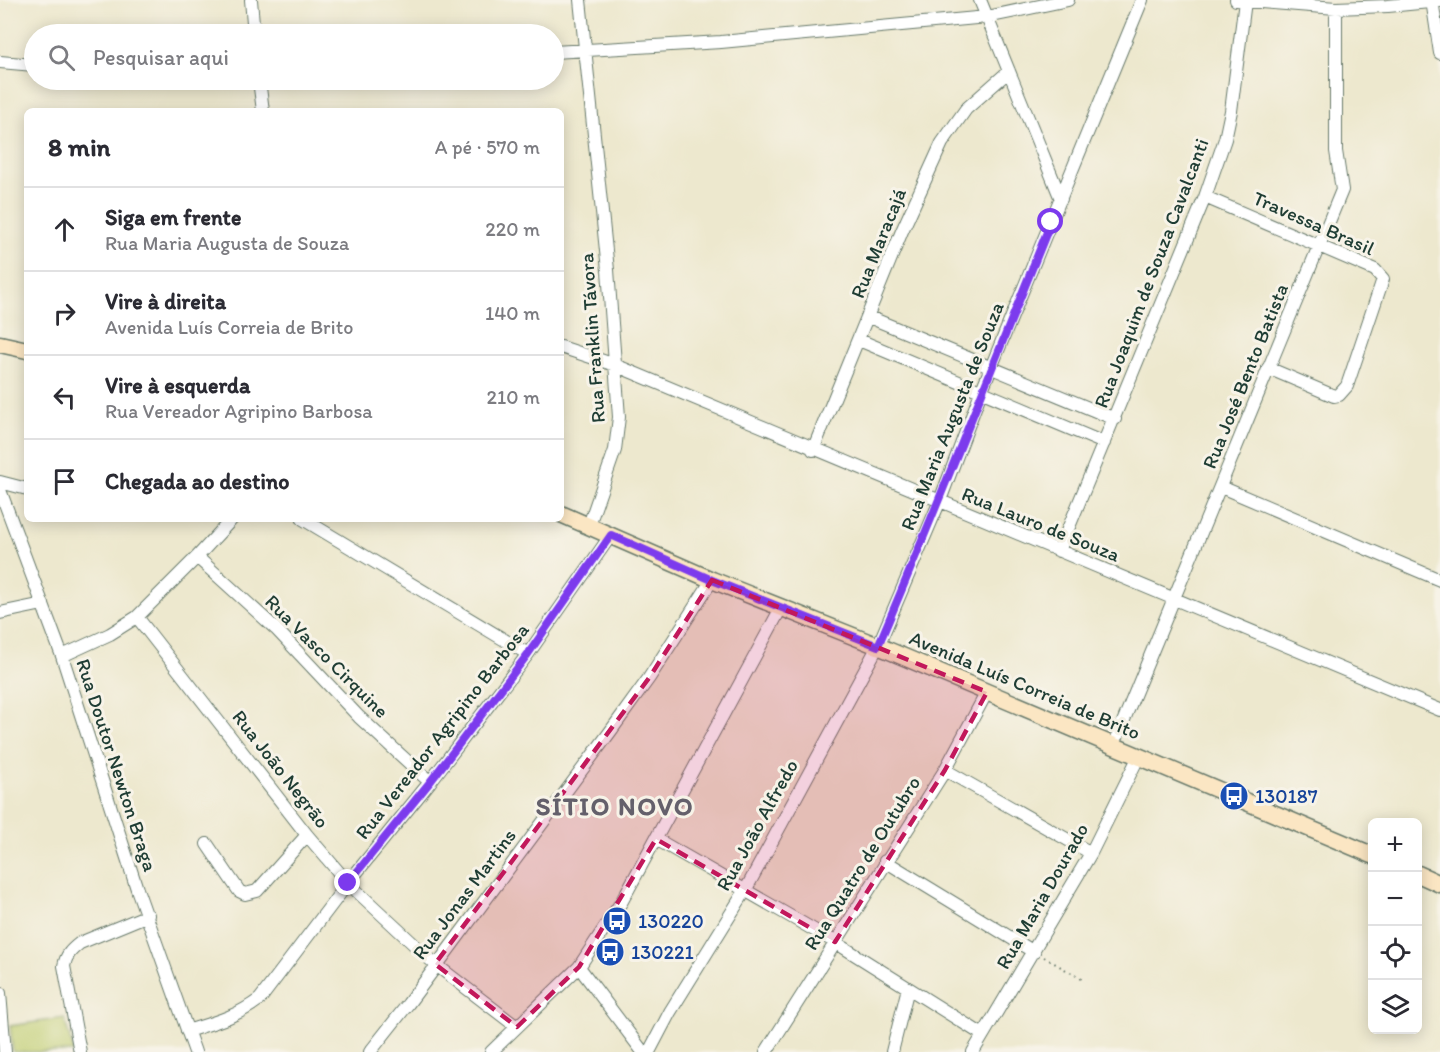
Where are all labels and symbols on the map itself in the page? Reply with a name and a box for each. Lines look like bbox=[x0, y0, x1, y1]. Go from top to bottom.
street label: Rua Joaquim de Souza Cavalcanti bbox=[1088, 135, 1214, 411]
street label: Rua Maracajá bbox=[845, 184, 911, 302]
street label: Travessa Brasil bbox=[1250, 186, 1379, 261]
route start bbox=[1037, 208, 1063, 234]
street label: Rua Franklin Távora bbox=[574, 252, 610, 424]
street label: Rua José Bento Batista bbox=[1197, 280, 1293, 472]
street label: Rua Maria Augusta de Souza bbox=[895, 298, 1009, 534]
street label: Rua Lauro de Souza bbox=[958, 481, 1124, 567]
street label: Rua Vasco Cirquine bbox=[260, 589, 394, 723]
street label: Rua Vereador Agripino Barbosa bbox=[350, 618, 534, 844]
street label: Avenida Luís Correia de Brito bbox=[906, 625, 1144, 745]
street label: Rua Doutor Newton Braga bbox=[71, 656, 163, 875]
street label: Rua João Negrão bbox=[227, 705, 335, 833]
street label: Rua João Alfredo bbox=[711, 755, 803, 895]
street label: Rua Quatro de Outubro bbox=[799, 772, 925, 954]
bus stop icon: 130187 bbox=[1218, 780, 1250, 812]
place label: 130187 bbox=[1255, 784, 1318, 808]
district label: SÍTIO NOVO bbox=[536, 790, 694, 822]
street label: Rua Maria Dourado bbox=[990, 819, 1094, 973]
street label: Rua Jonas Martins bbox=[407, 824, 521, 964]
route end bbox=[334, 869, 360, 895]
bus stop icon: 130220 bbox=[601, 905, 633, 937]
place label: 130220 bbox=[638, 909, 704, 933]
bus stop icon: 130221 bbox=[594, 936, 626, 968]
place label: 130221 bbox=[631, 940, 694, 964]

